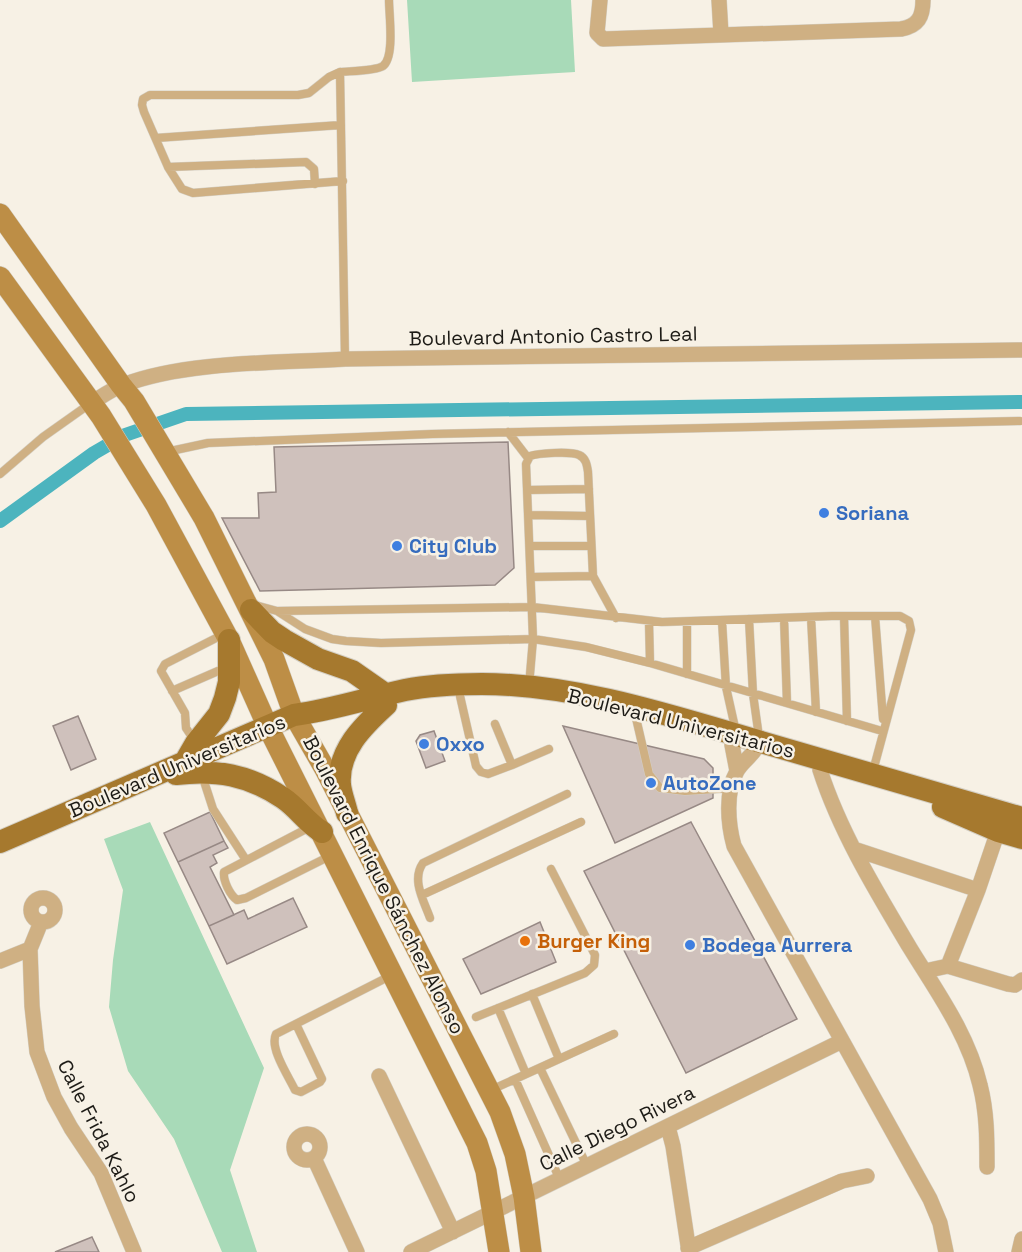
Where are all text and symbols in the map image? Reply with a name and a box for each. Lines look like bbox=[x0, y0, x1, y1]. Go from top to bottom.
street label: Boulevard Antonio Castro Leal bbox=[408, 320, 698, 352]
place label: Soriana bbox=[836, 500, 909, 526]
marker: Soriana bbox=[817, 506, 831, 520]
place label: City Club bbox=[409, 533, 497, 559]
marker: City Club bbox=[390, 539, 404, 553]
street label: Boulevard Universitarios bbox=[565, 682, 797, 764]
street label: Boulevard Universitarios bbox=[65, 709, 289, 823]
street label: Boulevard Enrique Sánchez Alonso bbox=[297, 731, 471, 1039]
place label: Oxxo bbox=[436, 731, 485, 757]
marker: Oxxo bbox=[417, 737, 431, 751]
place label: AutoZone bbox=[663, 770, 756, 796]
marker: AutoZone bbox=[644, 776, 658, 790]
place label: Burger King bbox=[537, 928, 650, 954]
place label: Bodega Aurrera bbox=[702, 932, 853, 958]
marker: Burger King bbox=[518, 934, 532, 948]
marker: Bodega Aurrera bbox=[683, 938, 697, 952]
street label: Calle Frida Kahlo bbox=[52, 1055, 146, 1207]
street label: Calle Diego Rivera bbox=[535, 1079, 699, 1177]

